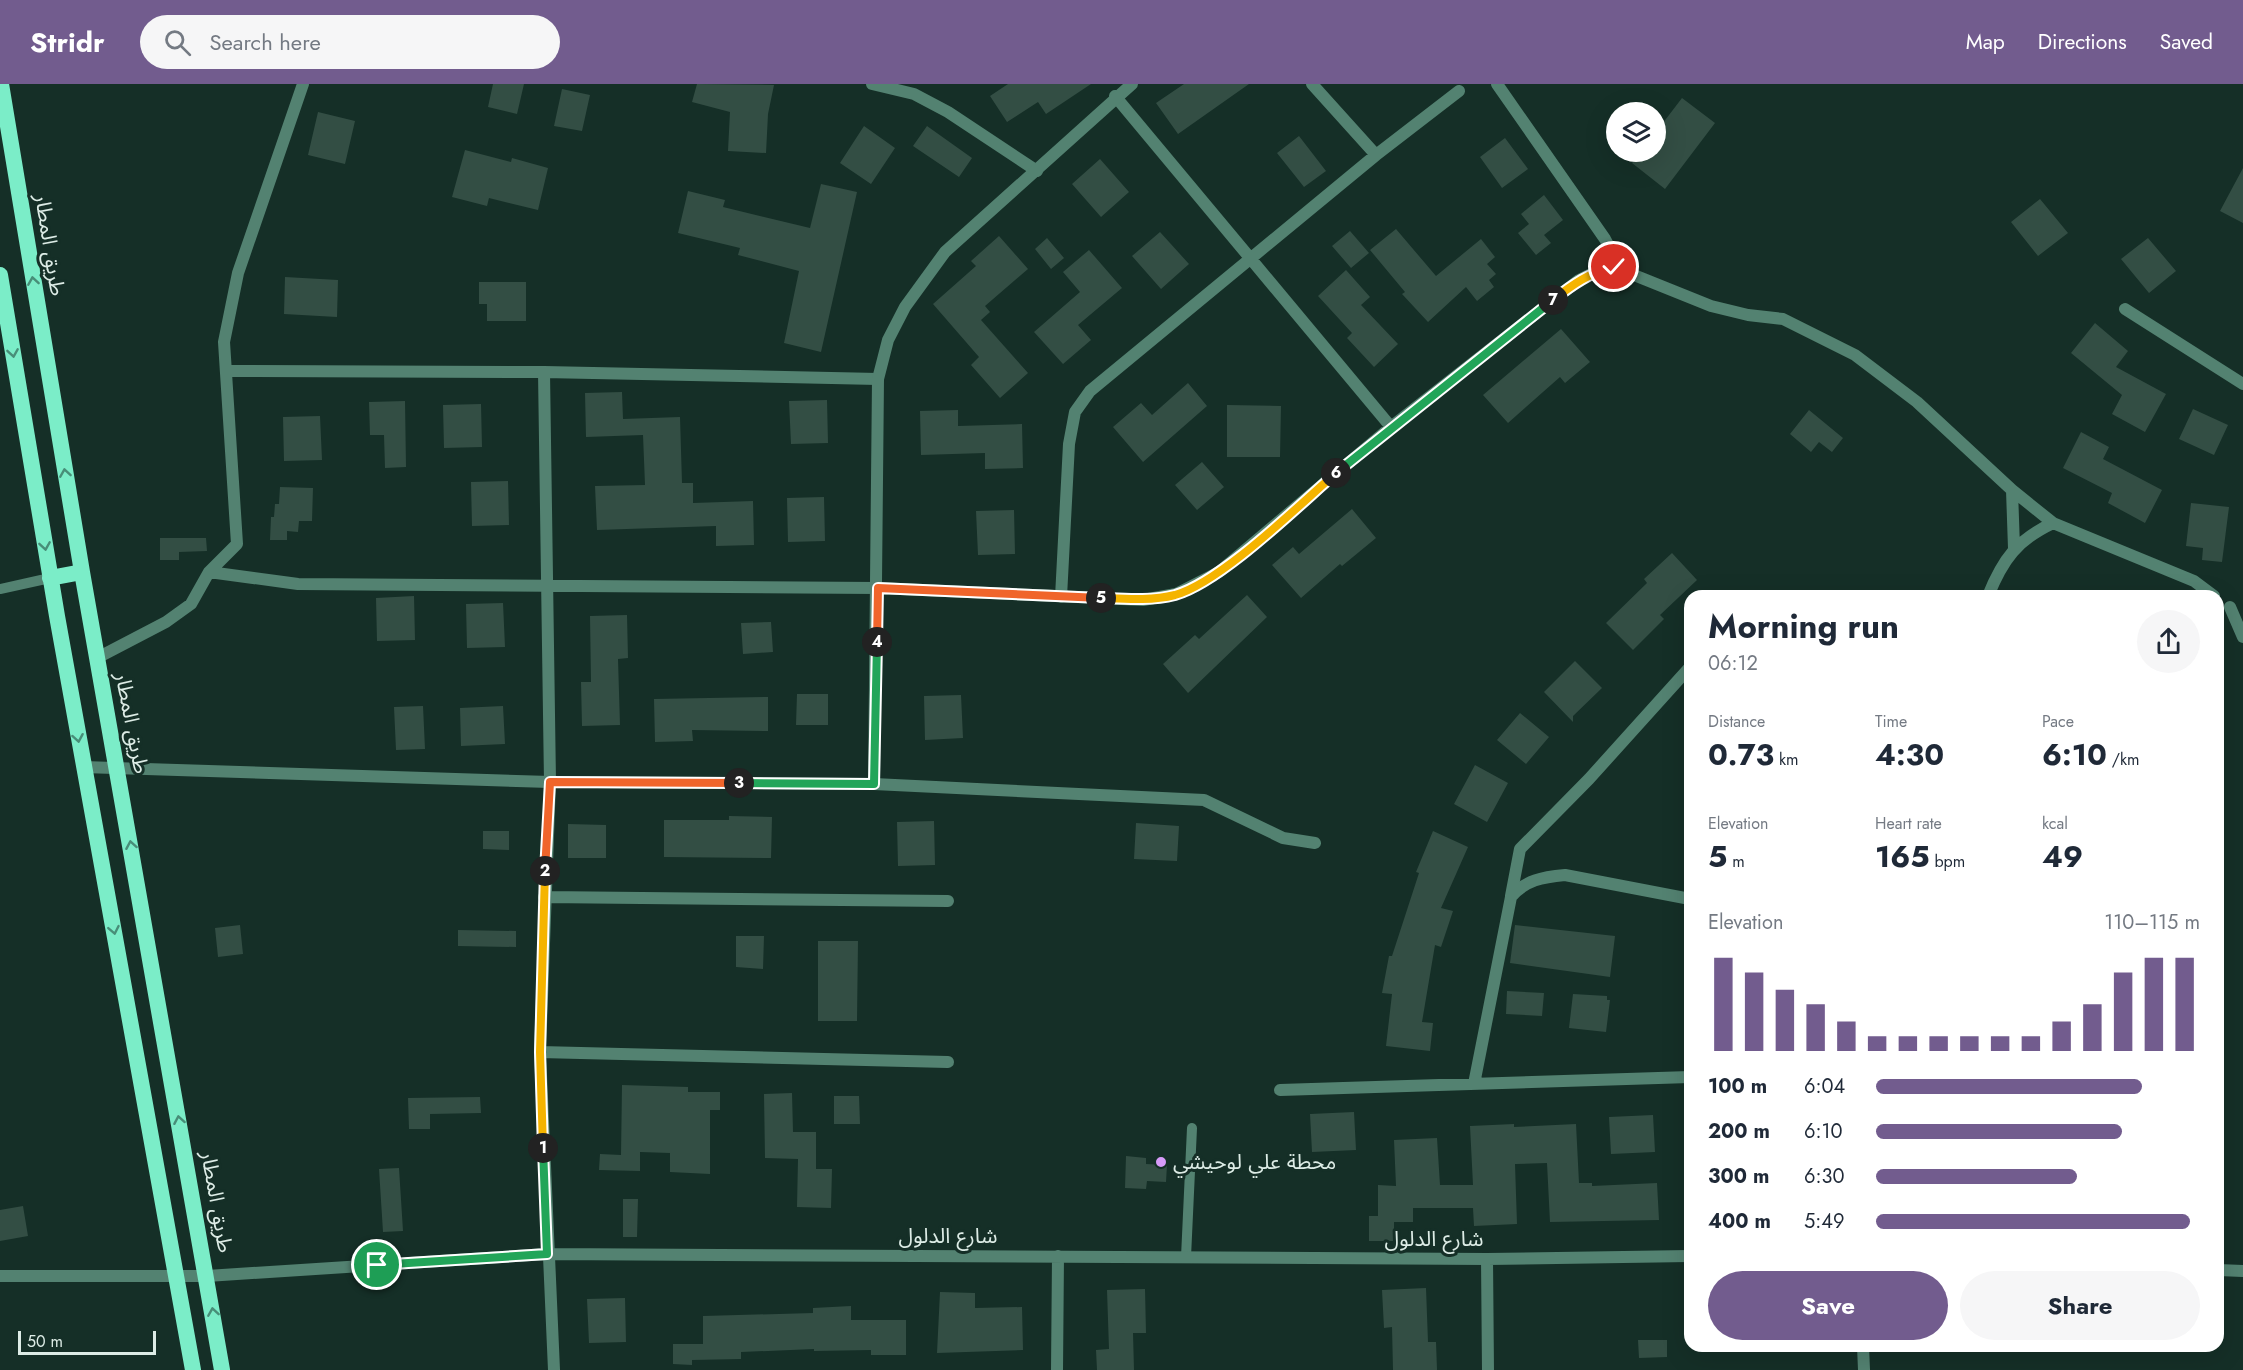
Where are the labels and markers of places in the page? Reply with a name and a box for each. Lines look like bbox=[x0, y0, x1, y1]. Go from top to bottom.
pin bbox=[1588, 241, 1639, 292]
pin: 7 bbox=[1538, 285, 1568, 315]
pin: 6 bbox=[1321, 458, 1351, 488]
pin: 5 bbox=[1086, 583, 1116, 613]
pin: 4 bbox=[862, 627, 892, 657]
pin: 3 bbox=[724, 768, 754, 798]
pin: 2 bbox=[530, 856, 560, 886]
pin: 1 bbox=[528, 1133, 558, 1163]
place label: محطة علي لوحيشي bbox=[1173, 1147, 1336, 1178]
marker: محطة علي لوحيشي bbox=[1154, 1155, 1168, 1169]
pin bbox=[351, 1239, 402, 1290]

